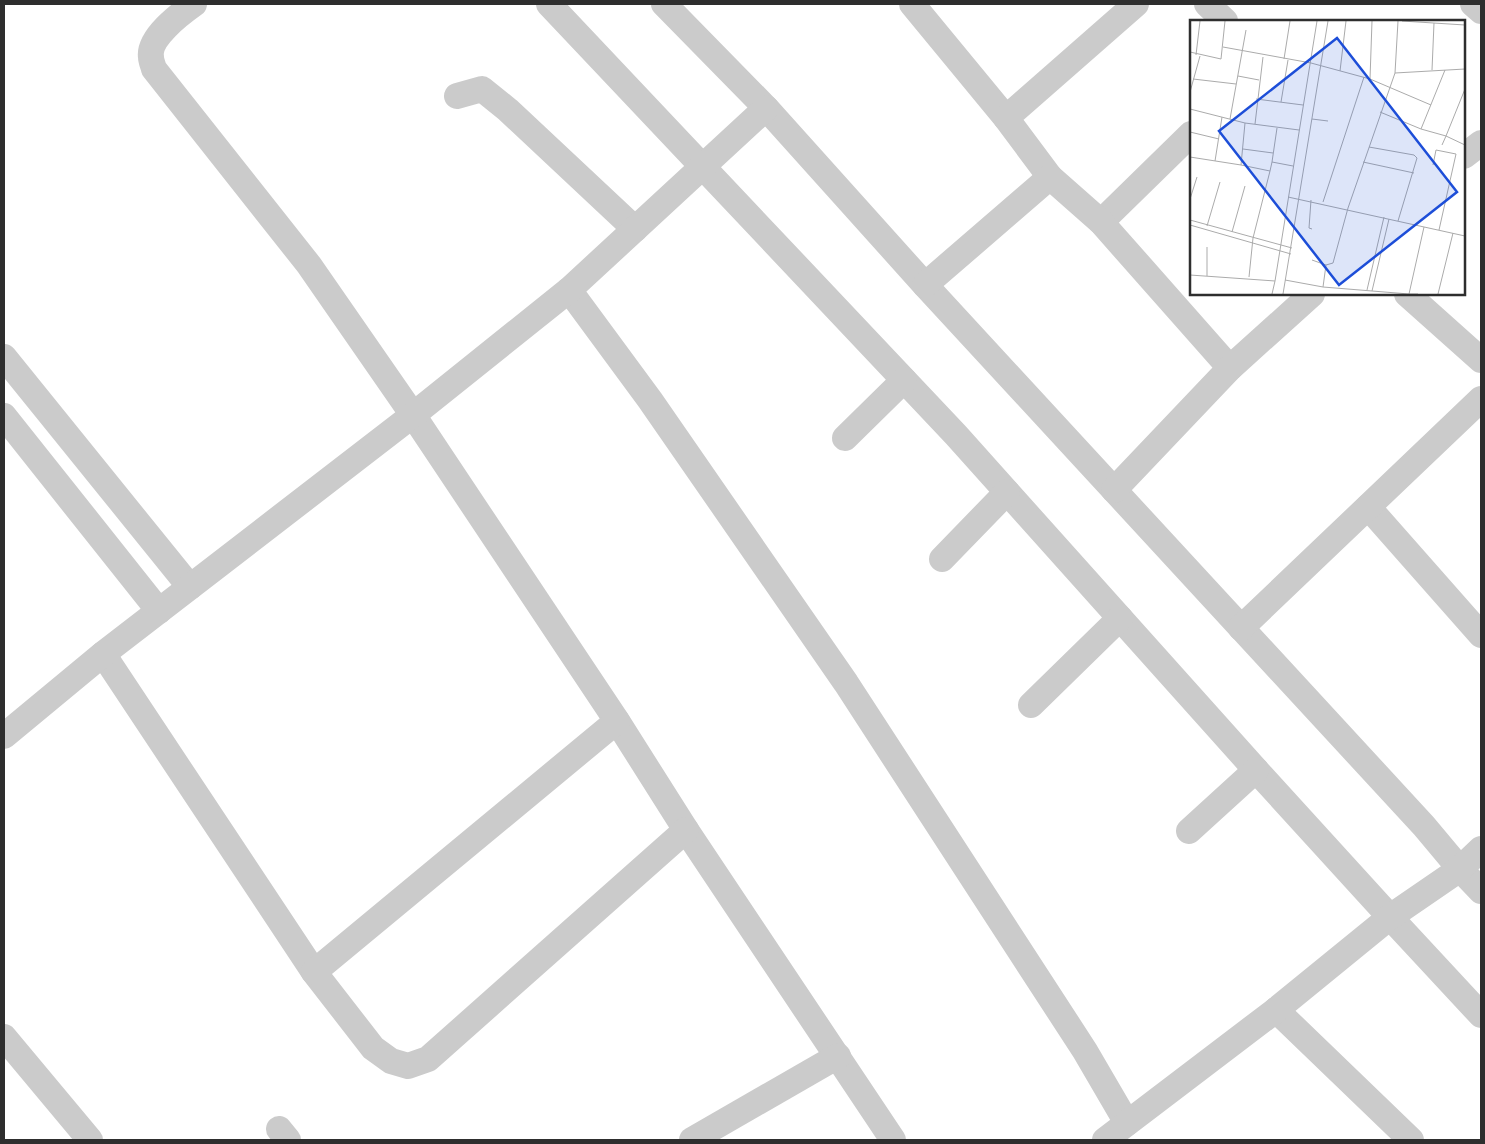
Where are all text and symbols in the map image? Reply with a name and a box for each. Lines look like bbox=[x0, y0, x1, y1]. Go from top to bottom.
inset map bbox=[1190, 20, 1465, 295]

